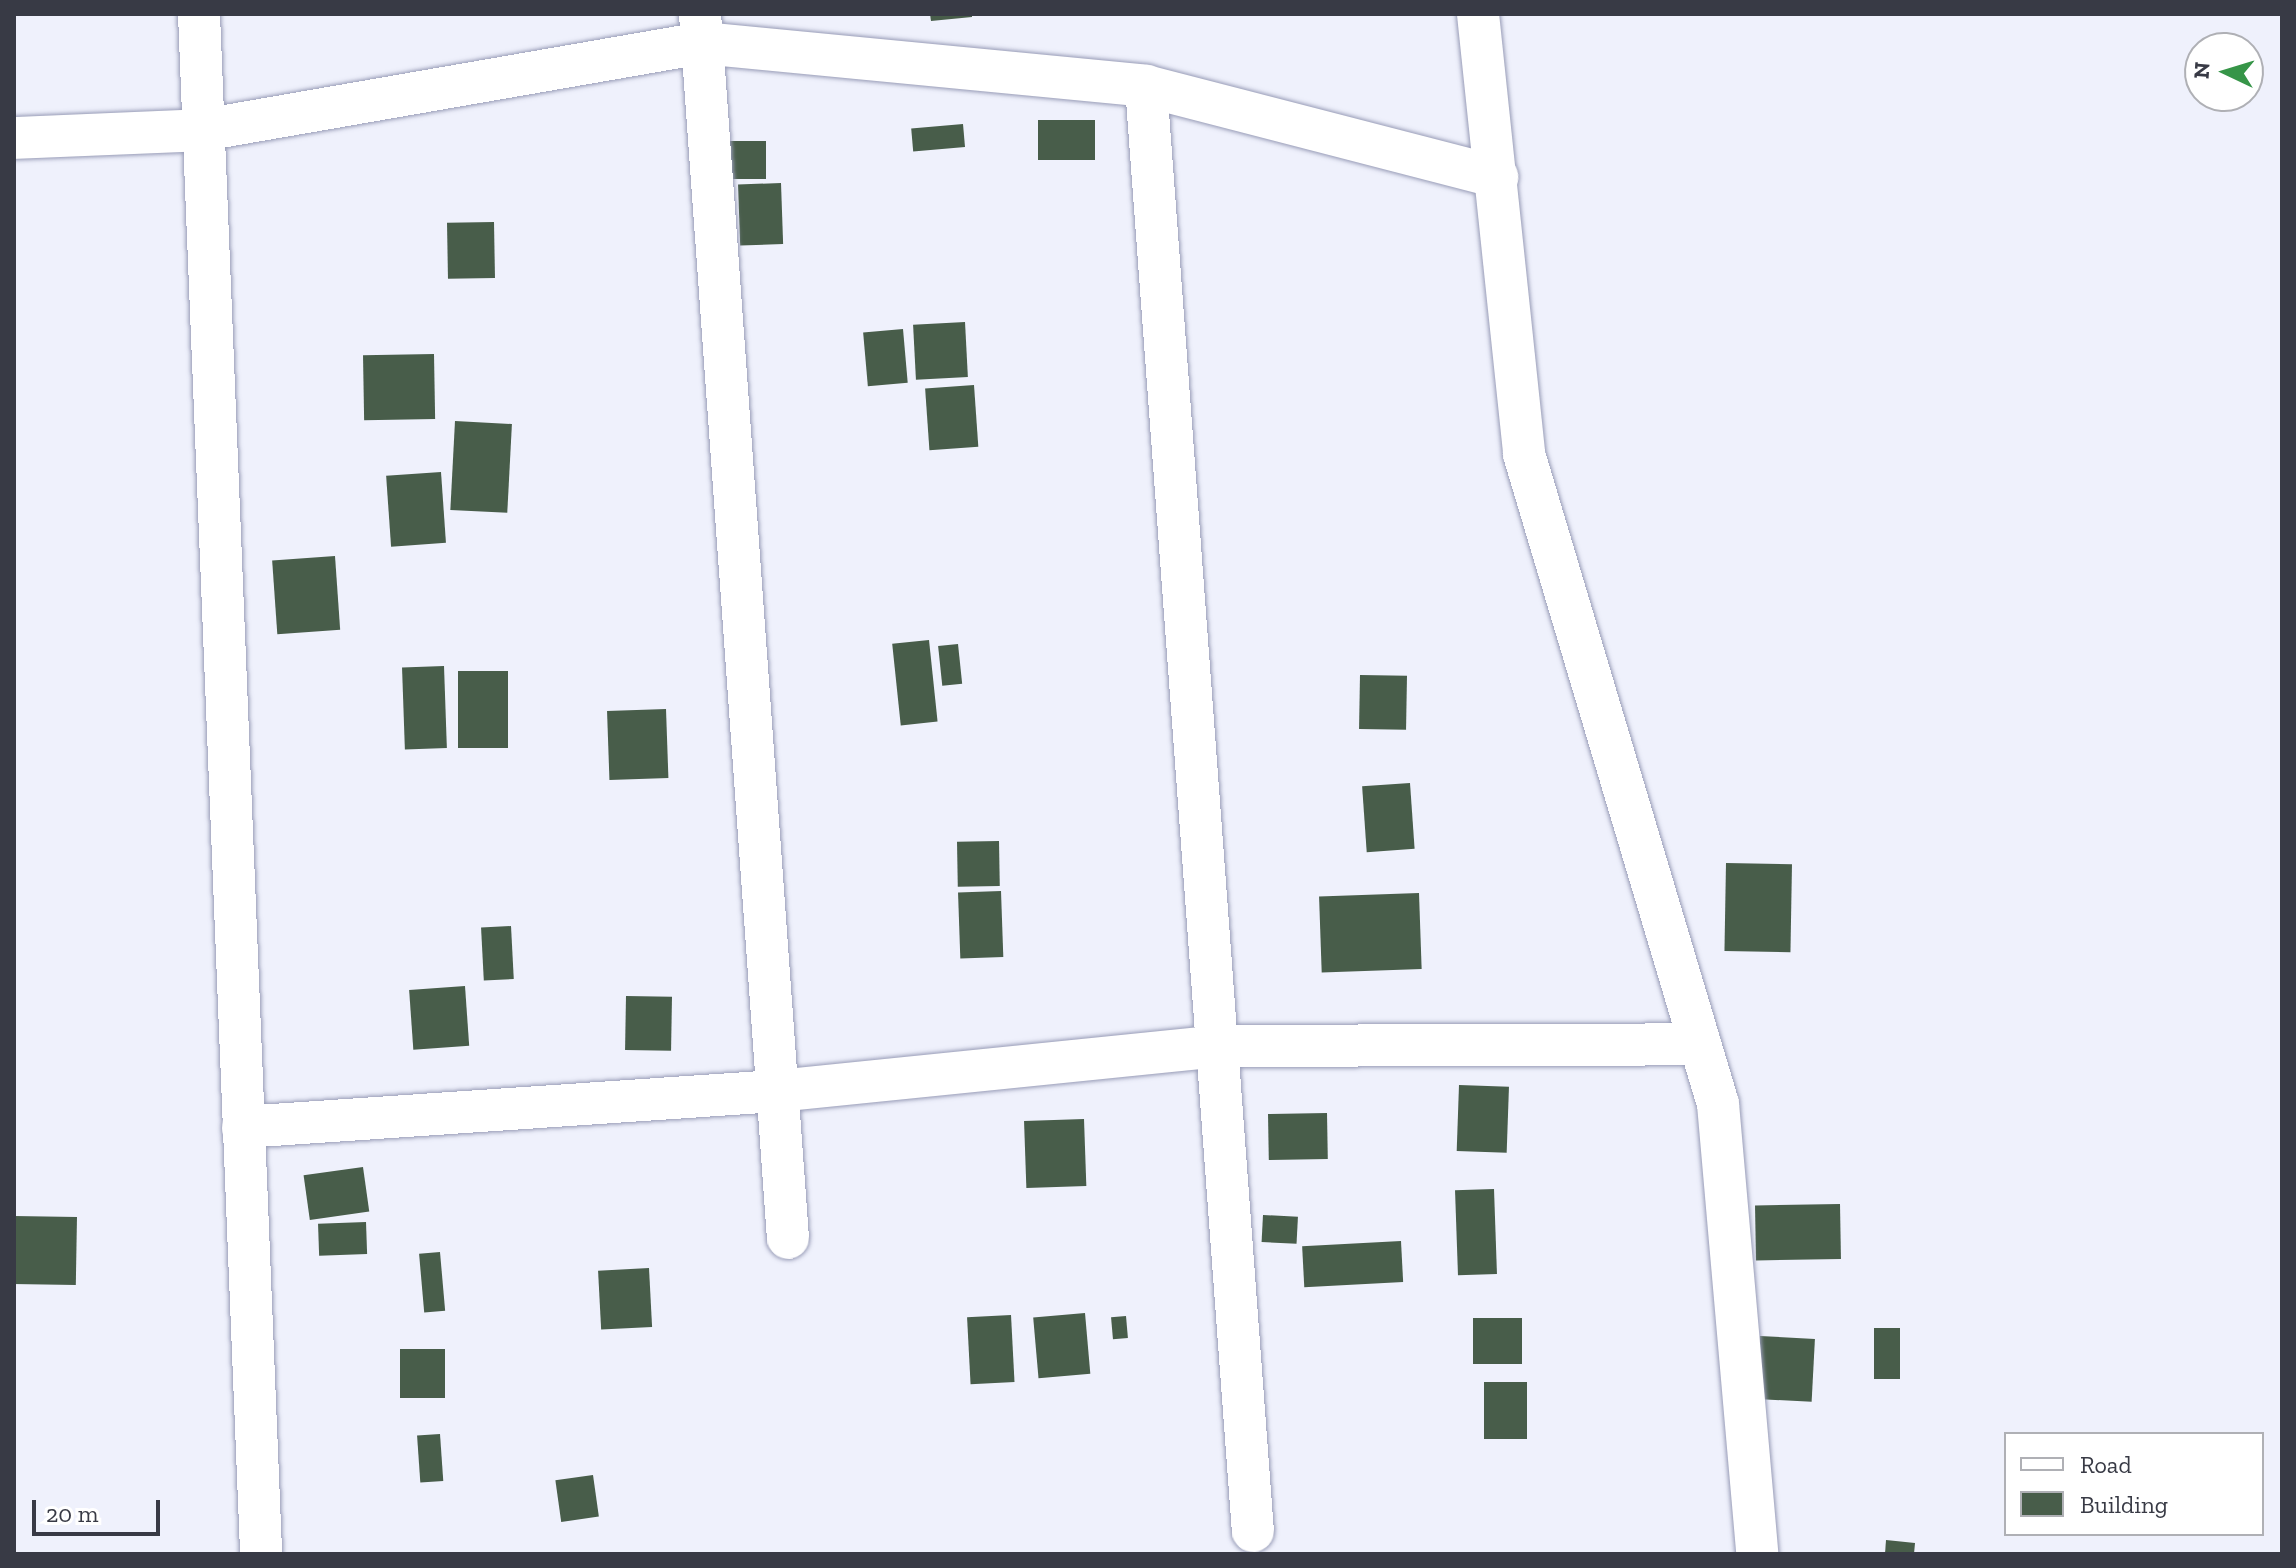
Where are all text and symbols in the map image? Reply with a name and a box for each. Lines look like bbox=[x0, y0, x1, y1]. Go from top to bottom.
north arrow bbox=[2184, 32, 2264, 112]
text: N bbox=[2188, 61, 2216, 80]
legend bbox=[2004, 1432, 2264, 1536]
text: Road bbox=[2080, 1450, 2132, 1479]
scale bar bbox=[36, 1484, 164, 1534]
text: Building bbox=[2080, 1490, 2168, 1519]
text: 20 m bbox=[46, 1499, 98, 1528]

